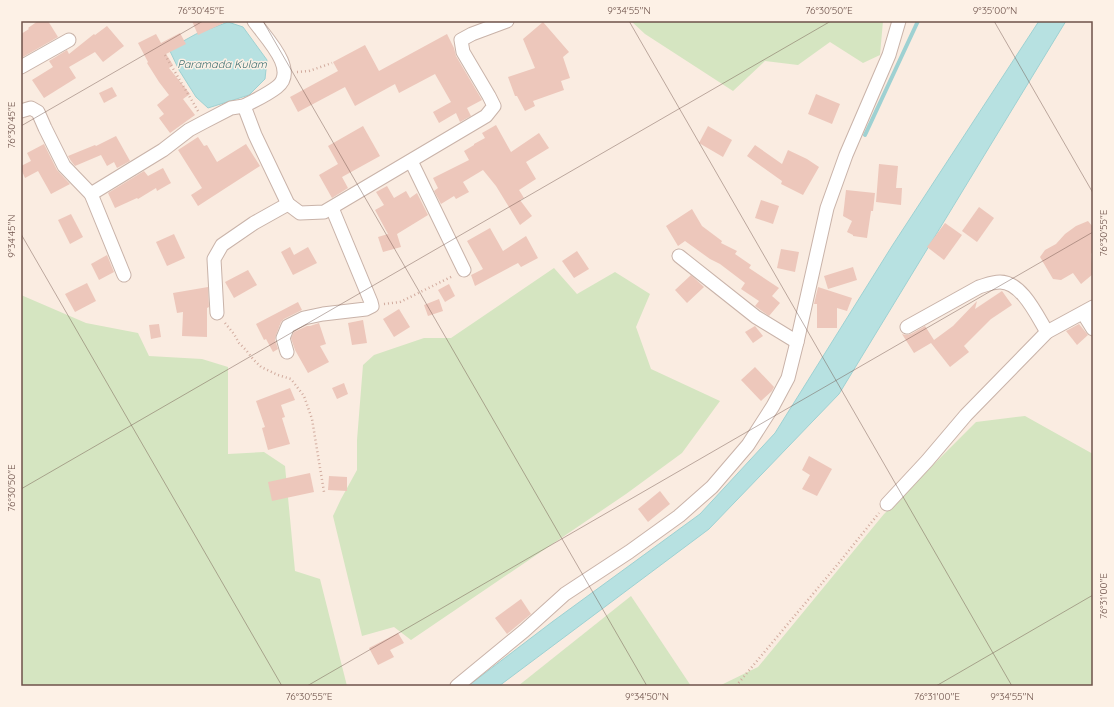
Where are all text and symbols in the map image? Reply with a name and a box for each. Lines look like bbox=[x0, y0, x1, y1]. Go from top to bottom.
text: 76°30'45"E bbox=[178, 4, 225, 17]
text: 9°34'55"N bbox=[607, 4, 651, 17]
text: 76°30'50"E bbox=[805, 4, 853, 17]
text: 9°35'00"N bbox=[973, 4, 1017, 17]
water label: Paramada Kulam bbox=[177, 57, 268, 71]
text: 76°30'45"E bbox=[5, 101, 18, 148]
text: 76°30'55"E bbox=[1097, 209, 1110, 257]
text: 9°34'45"N bbox=[5, 214, 18, 258]
text: 76°30'50"E bbox=[5, 464, 18, 512]
text: 76°31'00"E bbox=[1097, 573, 1110, 619]
text: 76°30'55"E bbox=[285, 690, 333, 703]
text: 9°34'50"N bbox=[625, 690, 669, 703]
text: 76°31'00"E bbox=[914, 690, 960, 703]
text: 9°34'55"N bbox=[990, 690, 1034, 703]

